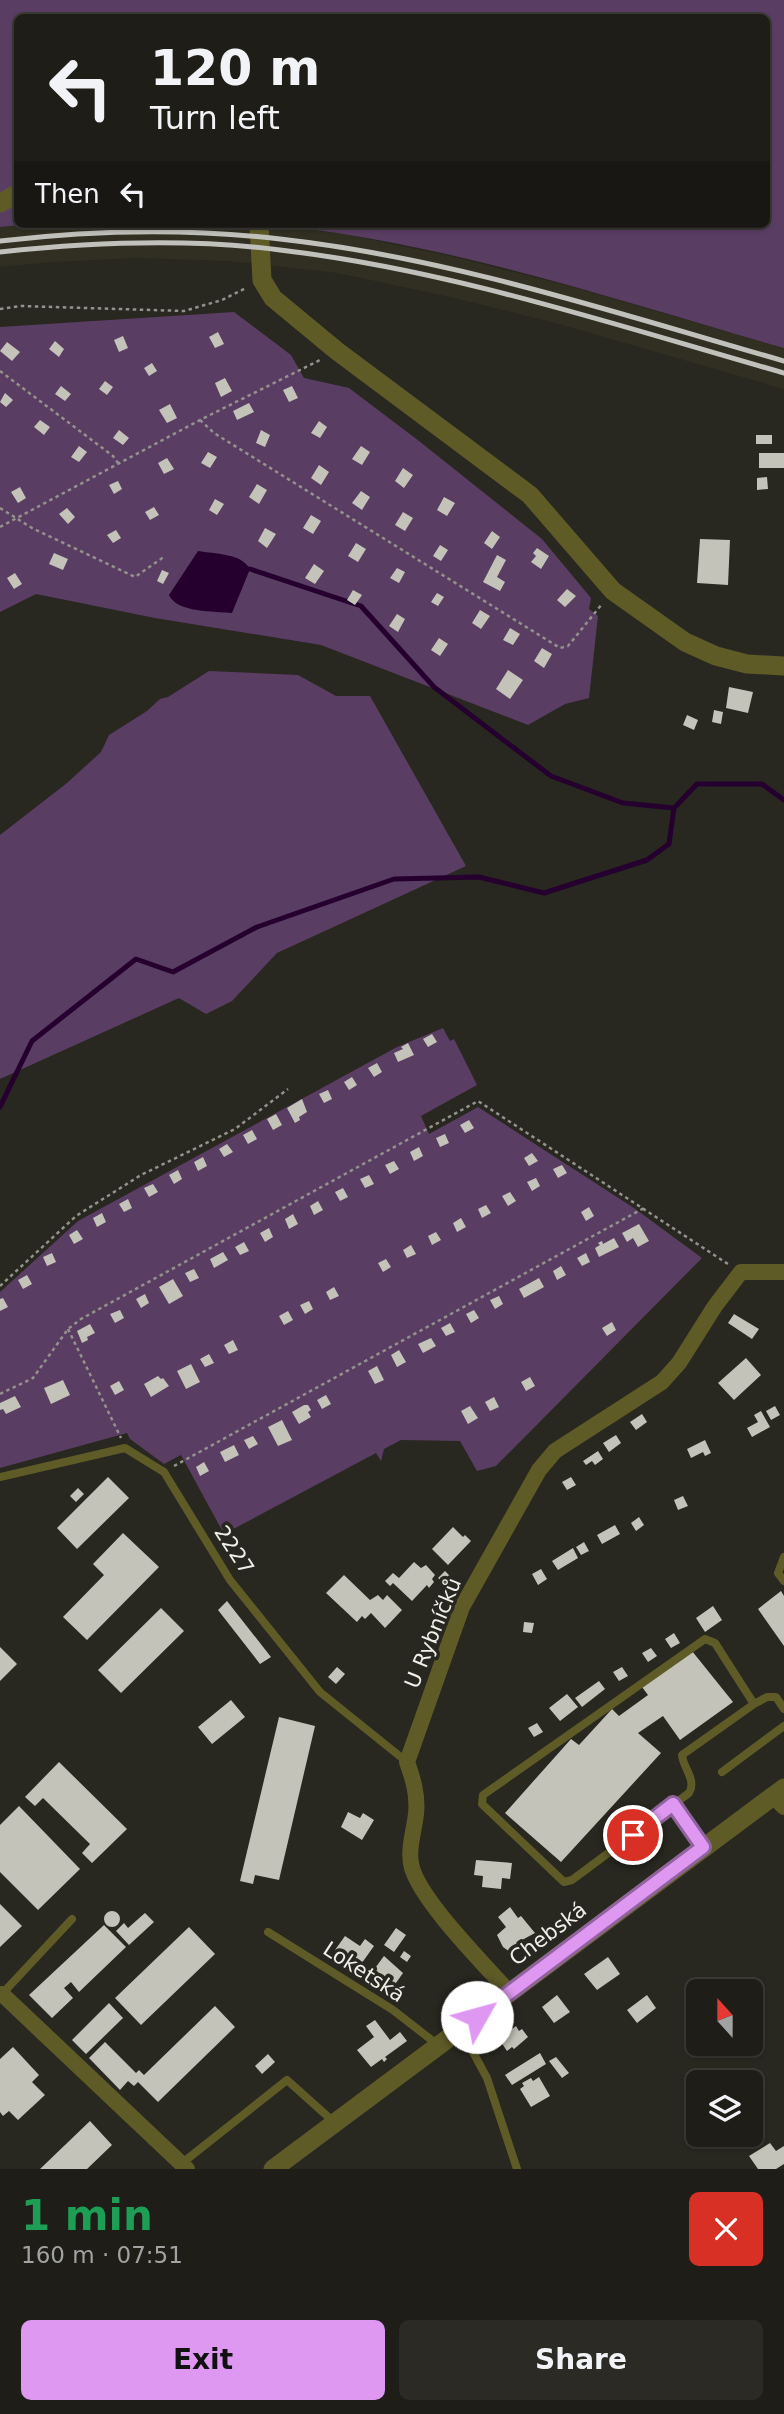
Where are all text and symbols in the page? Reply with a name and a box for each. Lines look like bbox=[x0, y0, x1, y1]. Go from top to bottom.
text: 120 m bbox=[150, 40, 320, 97]
icon: left bbox=[35, 42, 126, 133]
text: Turn left bbox=[150, 99, 280, 137]
icon: left bbox=[114, 175, 152, 213]
text: Then bbox=[35, 179, 100, 209]
street label: 2227 bbox=[209, 1521, 259, 1579]
street label: U Rybníčků bbox=[400, 1574, 466, 1692]
pin bbox=[603, 1805, 663, 1865]
icon: arrive bbox=[614, 1816, 652, 1854]
street label: Chebská bbox=[505, 1897, 591, 1971]
street label: Loketská bbox=[319, 1937, 409, 2007]
north arrow bbox=[686, 1979, 763, 2056]
map controls bbox=[686, 1979, 763, 2147]
position arrow bbox=[440, 1980, 514, 2054]
button: layers bbox=[686, 2070, 763, 2147]
text: 1 min bbox=[21, 2191, 153, 2240]
button: close bbox=[689, 2192, 763, 2266]
text: 160 m · 07:51 bbox=[21, 2242, 183, 2268]
button: Exit bbox=[21, 2320, 385, 2400]
button: Share bbox=[399, 2320, 763, 2400]

